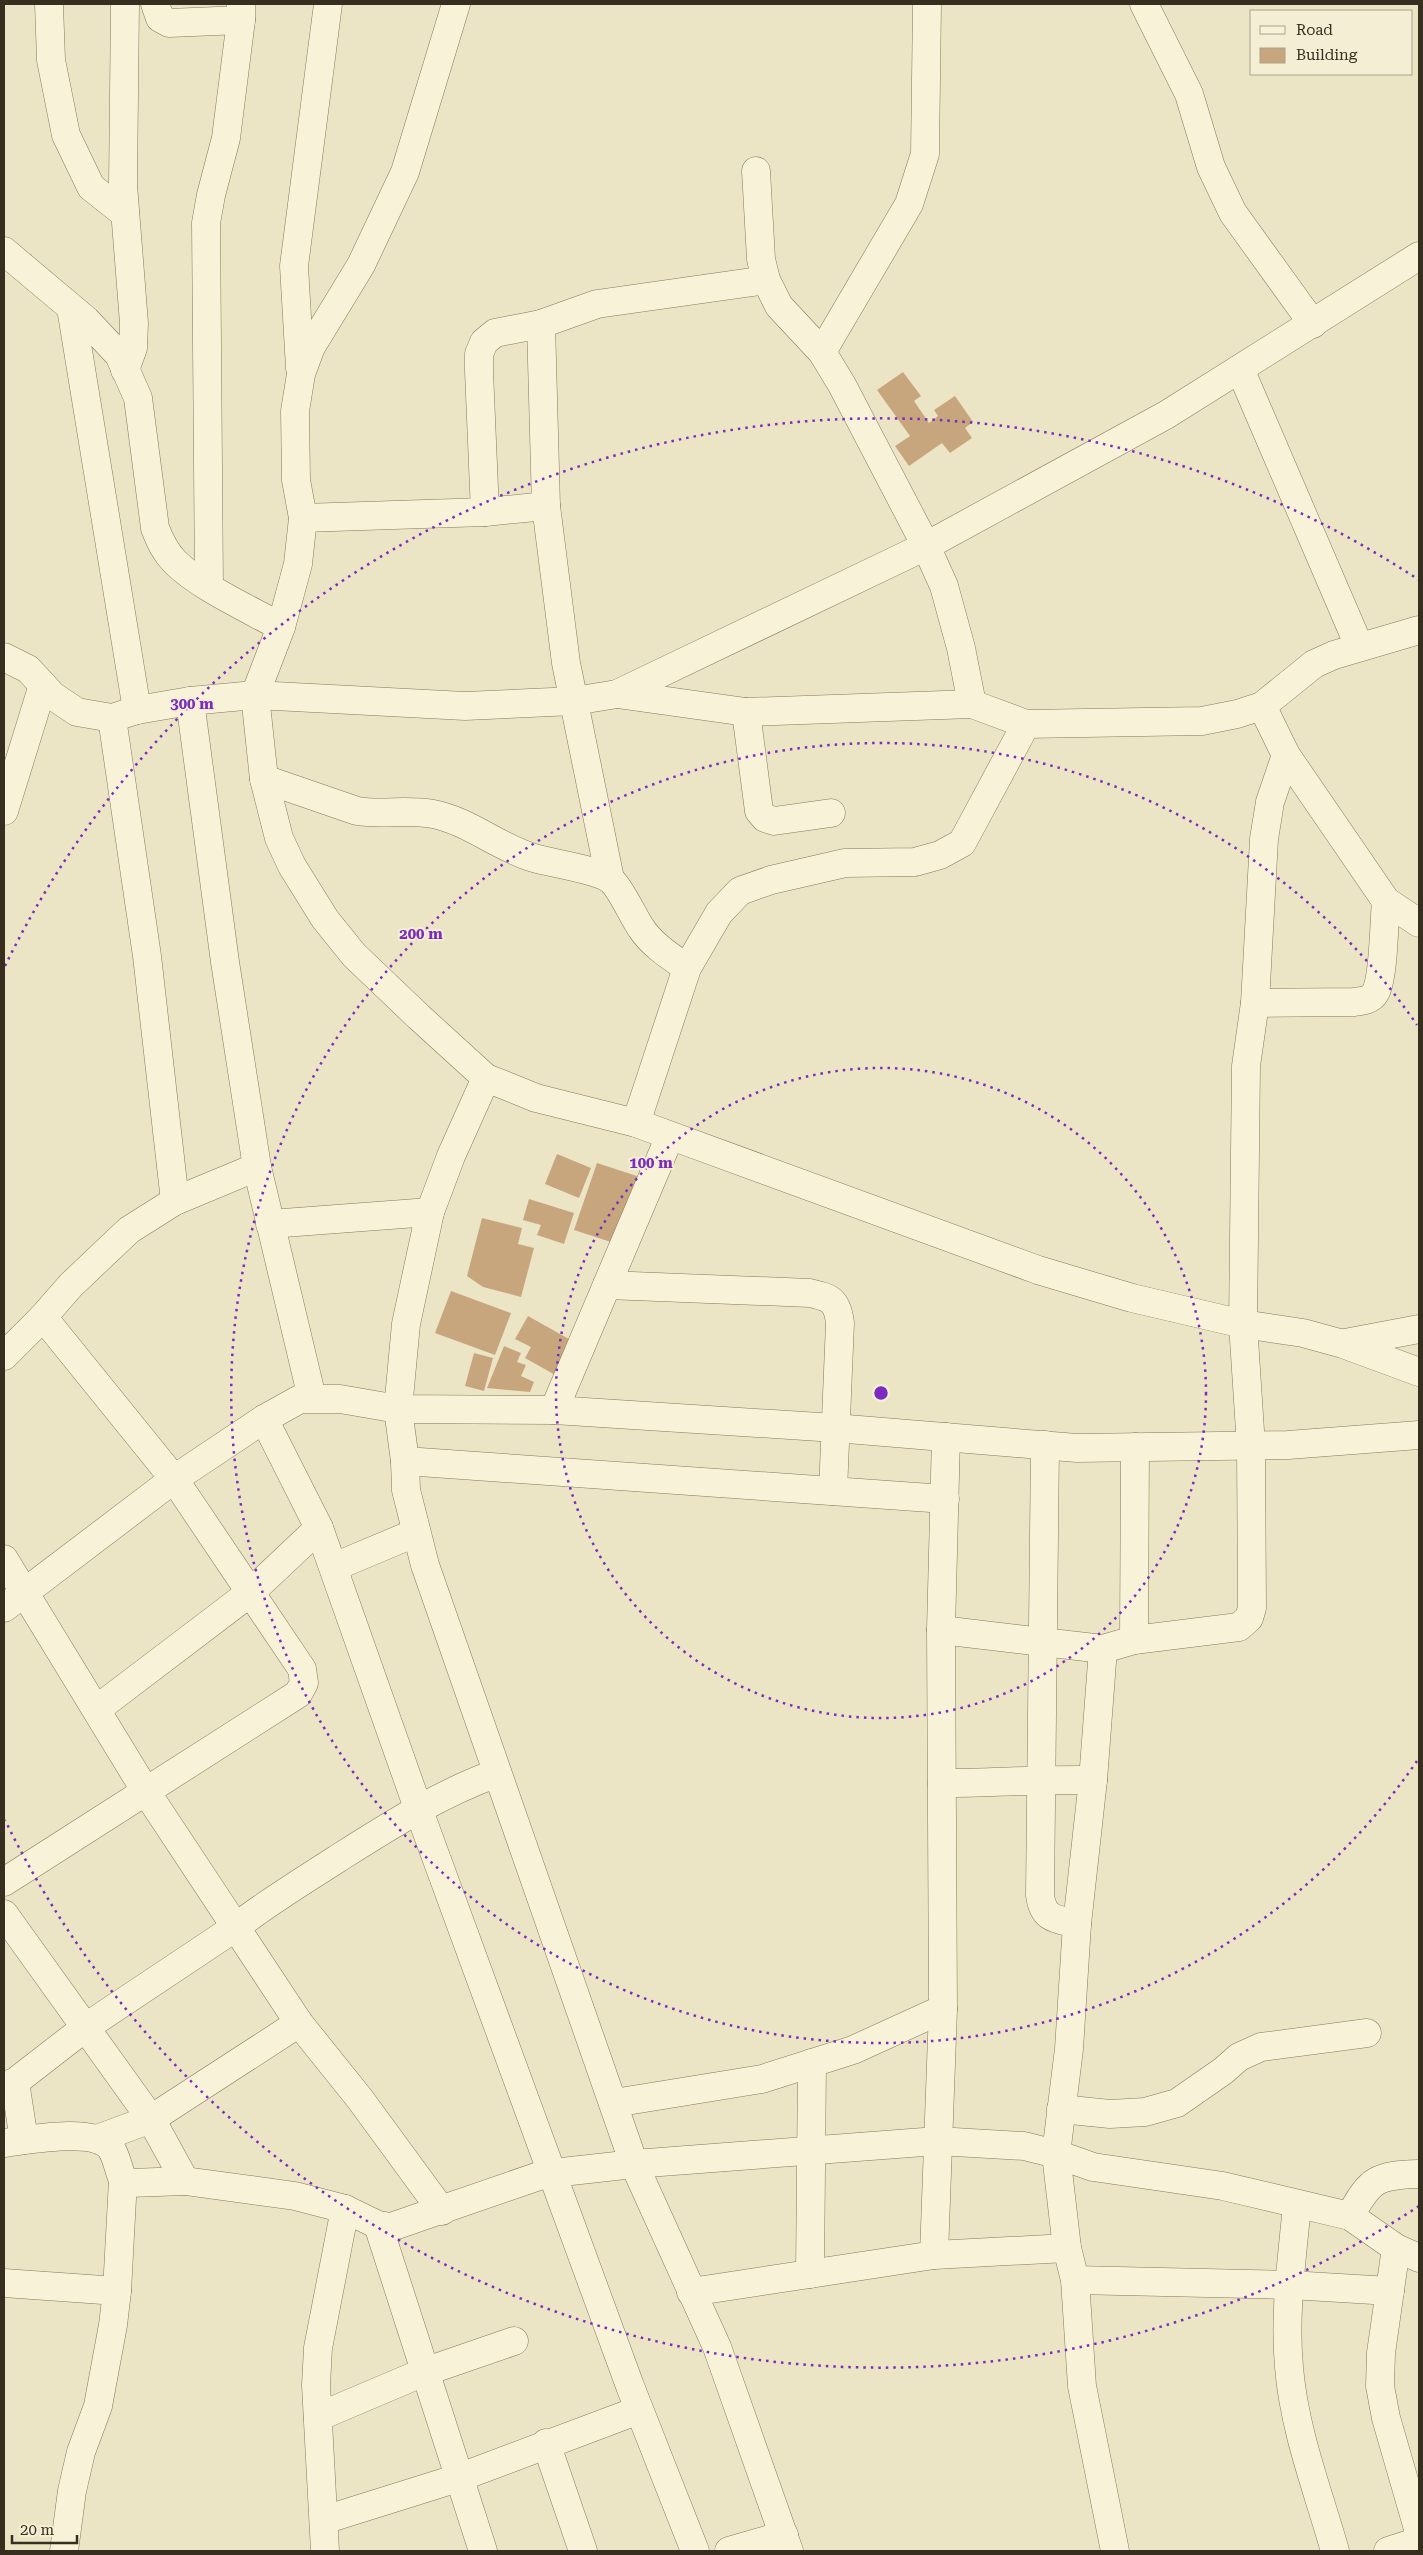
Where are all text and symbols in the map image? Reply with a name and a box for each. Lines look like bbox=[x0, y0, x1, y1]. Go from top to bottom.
legend bbox=[1250, 10, 1413, 75]
text: Road bbox=[1296, 21, 1333, 39]
text: Building bbox=[1296, 46, 1358, 64]
text: 300 m bbox=[170, 695, 214, 713]
text: 200 m bbox=[399, 925, 443, 943]
text: 100 m bbox=[629, 1154, 673, 1172]
centre of rings bbox=[872, 1384, 890, 1402]
scale bar bbox=[12, 2512, 78, 2544]
text: 20 m bbox=[20, 2521, 55, 2539]

